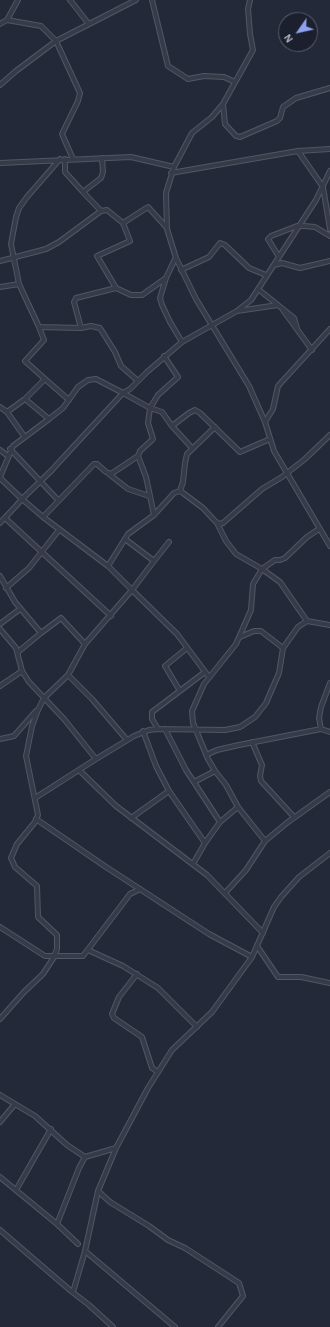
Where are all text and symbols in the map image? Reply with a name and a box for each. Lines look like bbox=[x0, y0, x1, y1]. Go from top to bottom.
north arrow bbox=[278, 12, 318, 52]
text: N bbox=[282, 32, 295, 45]

